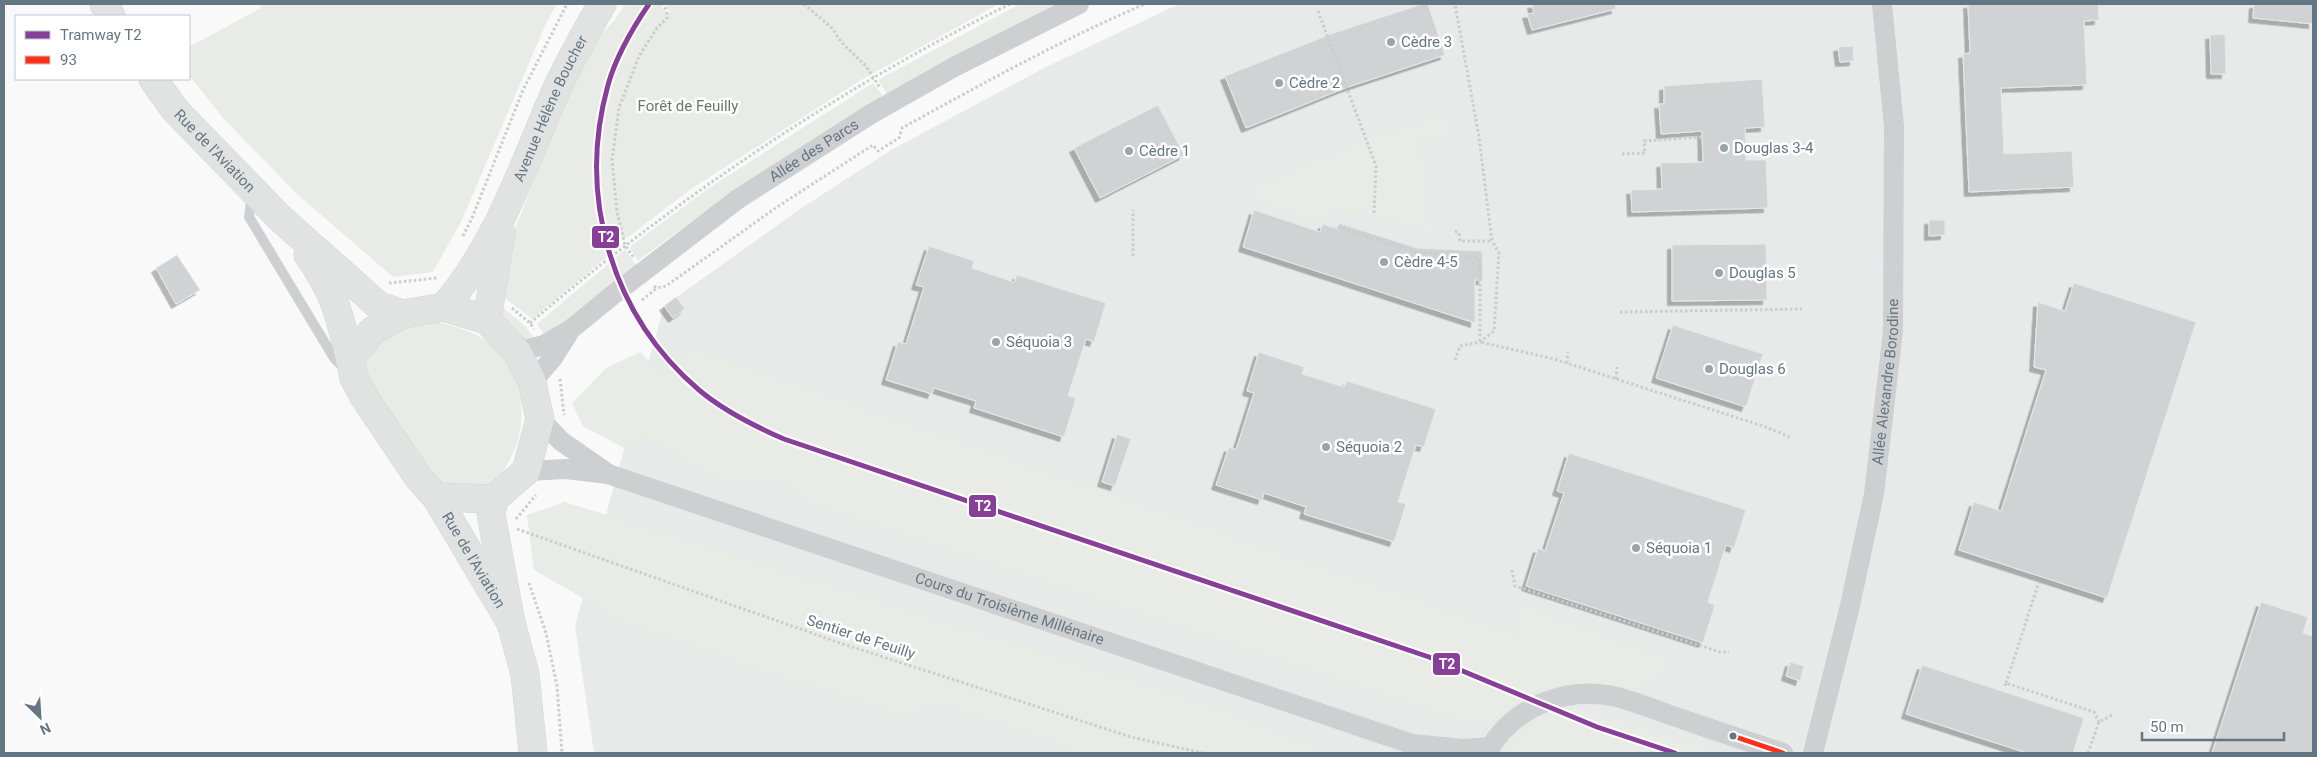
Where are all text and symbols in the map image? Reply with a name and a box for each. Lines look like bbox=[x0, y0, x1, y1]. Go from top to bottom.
legend bbox=[15, 15, 190, 80]
text: Tramway T2 bbox=[60, 26, 142, 44]
street label: Avenue Hélène Boucher bbox=[510, 32, 591, 185]
place label: Cèdre 3 bbox=[1401, 33, 1452, 51]
marker: Cèdre 3 bbox=[1385, 36, 1397, 48]
text: 93 bbox=[60, 51, 77, 69]
place label: Cèdre 2 bbox=[1289, 74, 1340, 92]
marker: Cèdre 2 bbox=[1273, 77, 1285, 89]
park label: Forêt de Feuilly bbox=[638, 97, 738, 115]
street label: Rue de l'Aviation bbox=[170, 106, 259, 196]
street label: Allée des Parcs bbox=[766, 115, 862, 186]
place label: Douglas 3-4 bbox=[1734, 139, 1814, 157]
place label: Cèdre 1 bbox=[1139, 142, 1190, 160]
marker: Douglas 3-4 bbox=[1718, 142, 1730, 154]
marker: Cèdre 1 bbox=[1123, 145, 1135, 157]
line badge: T2 bbox=[591, 225, 620, 249]
text: T2 bbox=[598, 229, 614, 245]
place label: Cèdre 4-5 bbox=[1394, 253, 1458, 271]
marker: Cèdre 4-5 bbox=[1378, 256, 1390, 268]
place label: Douglas 5 bbox=[1729, 264, 1796, 282]
marker: Douglas 5 bbox=[1713, 267, 1725, 279]
street label: Allée Alexandre Borodine bbox=[1868, 299, 1902, 466]
place label: Séquoia 3 bbox=[1006, 333, 1072, 351]
marker: Séquoia 3 bbox=[990, 336, 1002, 348]
place label: Douglas 6 bbox=[1719, 360, 1786, 378]
marker: Douglas 6 bbox=[1703, 363, 1715, 375]
place label: Séquoia 2 bbox=[1336, 438, 1402, 456]
marker: Séquoia 2 bbox=[1320, 441, 1332, 453]
line badge: T2 bbox=[968, 494, 997, 518]
text: T2 bbox=[975, 498, 991, 514]
street label: Rue de l'Aviation bbox=[438, 509, 509, 612]
place label: Séquoia 1 bbox=[1646, 539, 1712, 557]
marker: Séquoia 1 bbox=[1630, 542, 1642, 554]
street label: Cours du Troisième Millénaire bbox=[913, 569, 1106, 649]
street label: Sentier de Feuilly bbox=[804, 611, 918, 663]
line badge: T2 bbox=[1432, 652, 1461, 676]
text: T2 bbox=[1439, 656, 1455, 672]
north arrow bbox=[15, 692, 65, 742]
scale bar bbox=[2142, 710, 2284, 742]
text: 50 m bbox=[2150, 718, 2184, 736]
text: N bbox=[38, 719, 53, 738]
unlabelled marker bbox=[1728, 731, 1738, 741]

